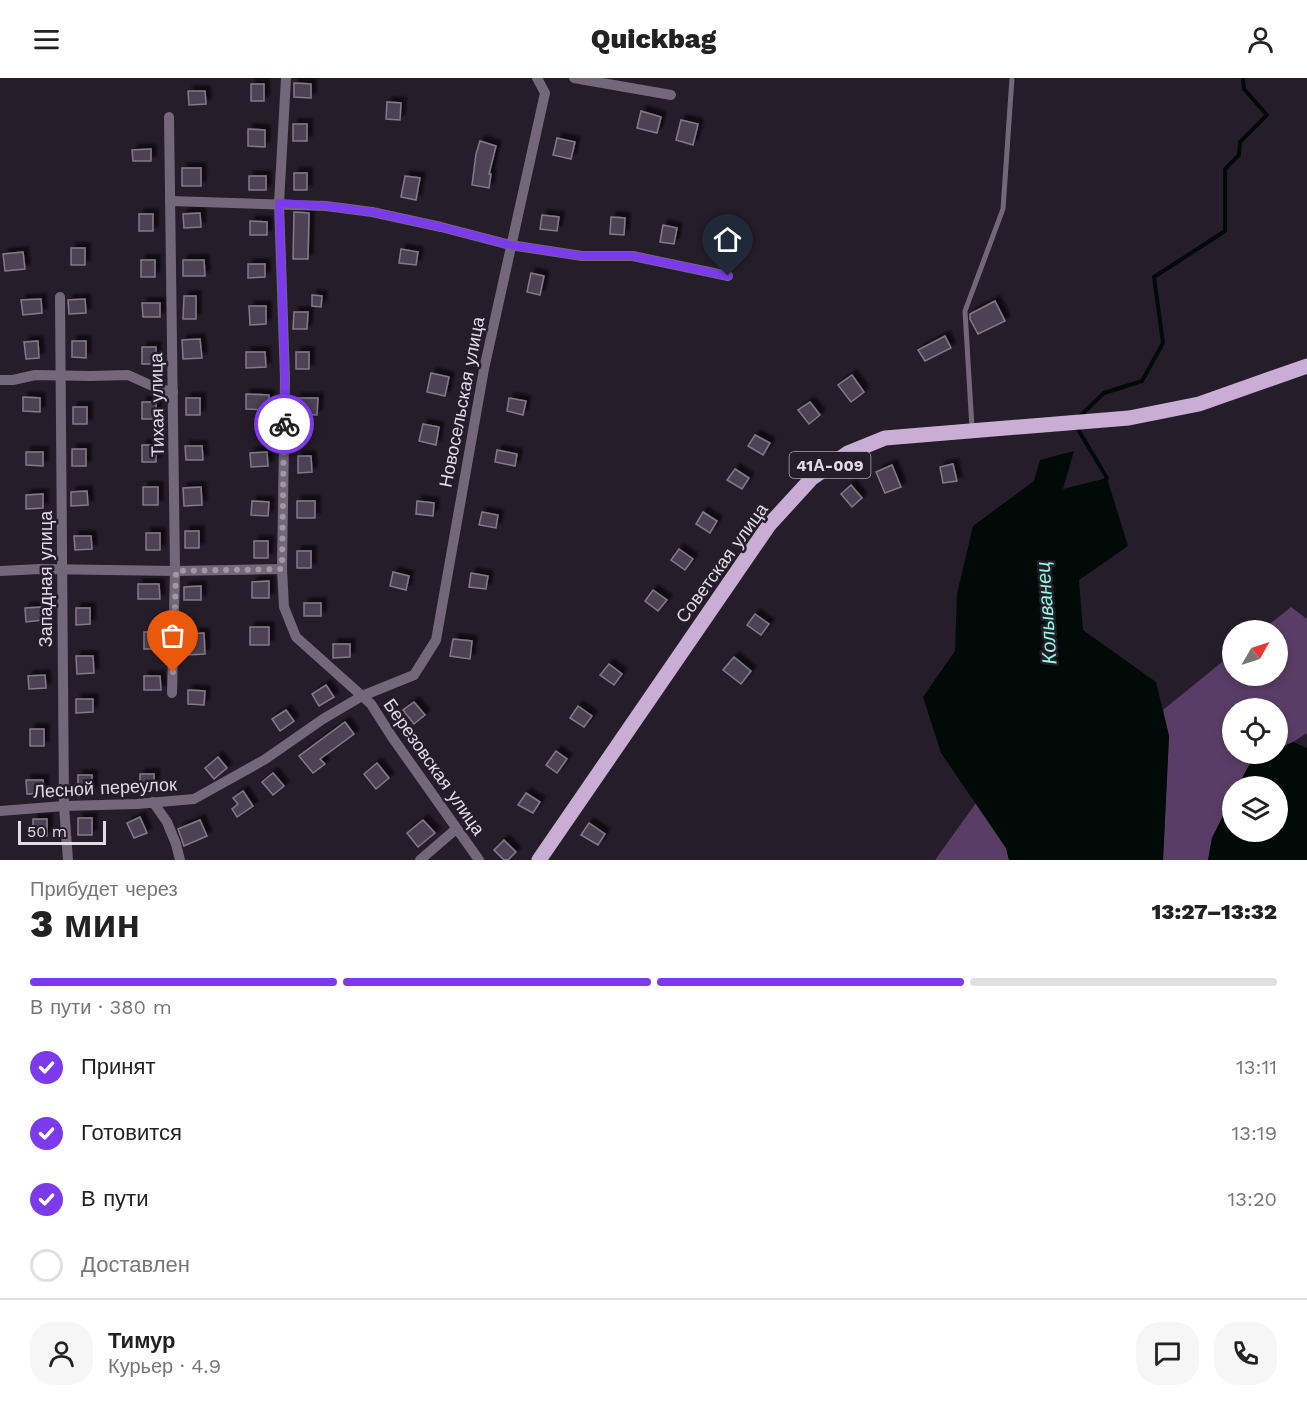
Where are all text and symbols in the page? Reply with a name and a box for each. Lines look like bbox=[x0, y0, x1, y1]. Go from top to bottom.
icon: menu bbox=[30, 23, 63, 56]
text: Quickbag bbox=[591, 23, 716, 55]
icon: person bbox=[1244, 23, 1277, 56]
pin bbox=[702, 214, 753, 276]
icon: home bbox=[711, 223, 744, 256]
street label: Новосельская улица bbox=[435, 314, 489, 489]
street label: Тихая улица bbox=[145, 352, 168, 457]
courier bbox=[254, 394, 314, 454]
icon: bike bbox=[268, 408, 301, 441]
road number: 41А-009 bbox=[790, 452, 870, 478]
street label: Советская улица bbox=[671, 498, 773, 627]
street label: Западная улица bbox=[35, 510, 56, 647]
water label: Колыванец bbox=[1030, 561, 1062, 665]
pin bbox=[147, 610, 198, 672]
icon: bag bbox=[156, 619, 189, 652]
north arrow bbox=[1222, 620, 1288, 686]
map controls bbox=[1222, 620, 1288, 842]
street label: Березовская улица bbox=[379, 695, 490, 840]
button: locate bbox=[1222, 698, 1288, 764]
street label: Лесной переулок bbox=[33, 773, 177, 802]
button: layers bbox=[1222, 776, 1288, 842]
scale bar bbox=[18, 818, 106, 846]
text: 50 m bbox=[27, 822, 67, 841]
text: Прибудет через bbox=[30, 877, 178, 901]
text: 13:27–13:32 bbox=[1152, 899, 1277, 924]
text: 3 мин bbox=[30, 901, 140, 946]
text: В пути · 380 m bbox=[30, 995, 172, 1019]
icon: check bbox=[30, 1051, 63, 1084]
text: Принят bbox=[81, 1054, 155, 1079]
text: 13:11 bbox=[1236, 1055, 1277, 1079]
icon: check bbox=[30, 1117, 63, 1150]
text: Готовится bbox=[81, 1120, 182, 1145]
text: 13:19 bbox=[1231, 1121, 1277, 1145]
icon: check bbox=[30, 1183, 63, 1216]
text: В пути bbox=[81, 1186, 148, 1211]
text: 13:20 bbox=[1228, 1187, 1277, 1211]
text: Доставлен bbox=[81, 1252, 190, 1277]
button: person bbox=[30, 1322, 93, 1385]
button: chat bbox=[1136, 1322, 1199, 1385]
button: phone bbox=[1214, 1322, 1277, 1385]
text: Тимур bbox=[108, 1328, 176, 1353]
text: Курьер · 4.9 bbox=[108, 1354, 221, 1378]

